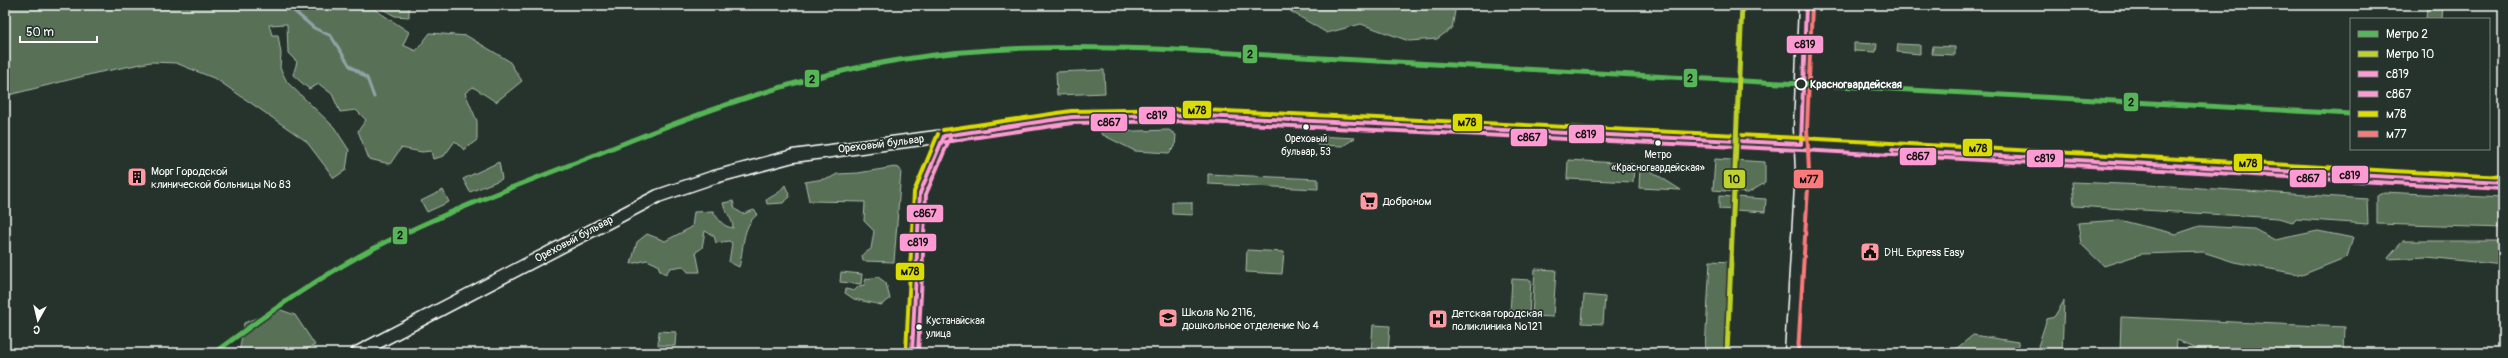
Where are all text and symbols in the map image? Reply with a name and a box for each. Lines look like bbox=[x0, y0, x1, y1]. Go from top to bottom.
scale bar bbox=[20, 18, 97, 44]
legend bbox=[2350, 18, 2490, 150]
text: 50 m bbox=[26, 25, 54, 40]
text: Метро 2 bbox=[2386, 27, 2428, 42]
line badge: с819 bbox=[1786, 35, 1824, 54]
text: с819 bbox=[1793, 38, 1816, 51]
line badge: 2 bbox=[1242, 44, 1258, 64]
text: Метро 10 bbox=[2386, 47, 2434, 62]
text: 2 bbox=[1247, 48, 1253, 61]
text: с819 bbox=[2386, 67, 2409, 82]
line badge: 2 bbox=[1683, 68, 1698, 88]
line badge: 2 bbox=[804, 69, 820, 88]
text: 2 bbox=[1687, 72, 1693, 85]
text: 2 bbox=[809, 73, 815, 86]
marker: Красногвардейская bbox=[1794, 77, 1808, 91]
place label: Красногвардейская bbox=[1810, 78, 1902, 91]
text: с867 bbox=[2386, 87, 2412, 102]
line badge: 2 bbox=[2123, 92, 2139, 112]
text: 2 bbox=[2128, 96, 2134, 109]
line badge: м78 bbox=[1182, 100, 1212, 119]
text: м78 bbox=[1188, 104, 1207, 117]
line badge: с819 bbox=[1138, 106, 1176, 125]
text: м78 bbox=[2386, 107, 2406, 122]
text: с819 bbox=[1145, 109, 1168, 122]
line badge: с867 bbox=[1090, 113, 1128, 132]
line badge: м78 bbox=[1452, 113, 1483, 132]
text: с867 bbox=[1096, 116, 1121, 129]
text: м78 bbox=[1458, 116, 1477, 129]
marker: Ореховый бульвар, 53 bbox=[1301, 122, 1311, 132]
line badge: с819 bbox=[1568, 124, 1605, 144]
text: м77 bbox=[2386, 127, 2407, 142]
line badge: с867 bbox=[1510, 128, 1548, 147]
text: с819 bbox=[1574, 128, 1597, 141]
text: с867 bbox=[1516, 131, 1541, 144]
street label: Ореховый бульвар bbox=[837, 132, 925, 156]
place label: Ореховый бульвар, 53 bbox=[1281, 133, 1331, 158]
marker: Метро «Красногвардейская» bbox=[1653, 138, 1663, 148]
line badge: м78 bbox=[1962, 138, 1993, 157]
text: м78 bbox=[1969, 142, 1988, 155]
line badge: с867 bbox=[1899, 147, 1937, 166]
place label: Метро «Красногвардейская» bbox=[1611, 149, 1705, 174]
line badge: с819 bbox=[2026, 149, 2064, 168]
text: с867 bbox=[1905, 150, 1930, 163]
text: с819 bbox=[2033, 152, 2056, 165]
line badge: м78 bbox=[2233, 153, 2263, 172]
text: м78 bbox=[2239, 157, 2258, 170]
place label: Морг Городской клинической больницы № 83 bbox=[151, 165, 291, 191]
line badge: с819 bbox=[2331, 165, 2369, 184]
building icon: Морг Городской клинической больницы № 83 bbox=[126, 166, 148, 188]
line badge: 10 bbox=[1723, 169, 1746, 189]
line badge: м77 bbox=[1793, 169, 1824, 189]
line badge: с867 bbox=[2289, 169, 2327, 188]
text: с819 bbox=[2338, 169, 2361, 182]
text: с867 bbox=[2295, 172, 2320, 185]
text: 10 bbox=[1728, 173, 1740, 186]
text: м77 bbox=[1800, 173, 1819, 186]
supermarket icon: Доброном bbox=[1358, 190, 1380, 212]
place label: Доброном bbox=[1382, 195, 1432, 208]
line badge: с867 bbox=[906, 204, 944, 223]
text: с867 bbox=[912, 207, 937, 220]
street label: Ореховый бульвар bbox=[533, 213, 615, 265]
line badge: 2 bbox=[392, 226, 408, 245]
text: 2 bbox=[397, 229, 403, 242]
line badge: с819 bbox=[899, 233, 937, 252]
text: с819 bbox=[906, 236, 929, 249]
public building icon: DHL Express Easy bbox=[1859, 241, 1881, 263]
place label: DHL Express Easy bbox=[1884, 246, 1964, 259]
line badge: м78 bbox=[895, 262, 925, 281]
text: м78 bbox=[901, 265, 920, 278]
north arrow bbox=[18, 300, 58, 340]
place label: Школа № 2116, дошкольное отделение № 4 bbox=[1182, 306, 1320, 332]
school or university icon: Школа № 2116, дошкольное отделение № 4 bbox=[1157, 307, 1179, 329]
place label: Детская городская поликлиника №121 bbox=[1451, 307, 1542, 333]
hospital icon: Детская городская поликлиника №121 bbox=[1427, 308, 1449, 330]
place label: Кустанайская улица bbox=[925, 315, 985, 340]
text: С bbox=[32, 322, 41, 336]
marker: Кустанайская улица bbox=[914, 322, 924, 332]

